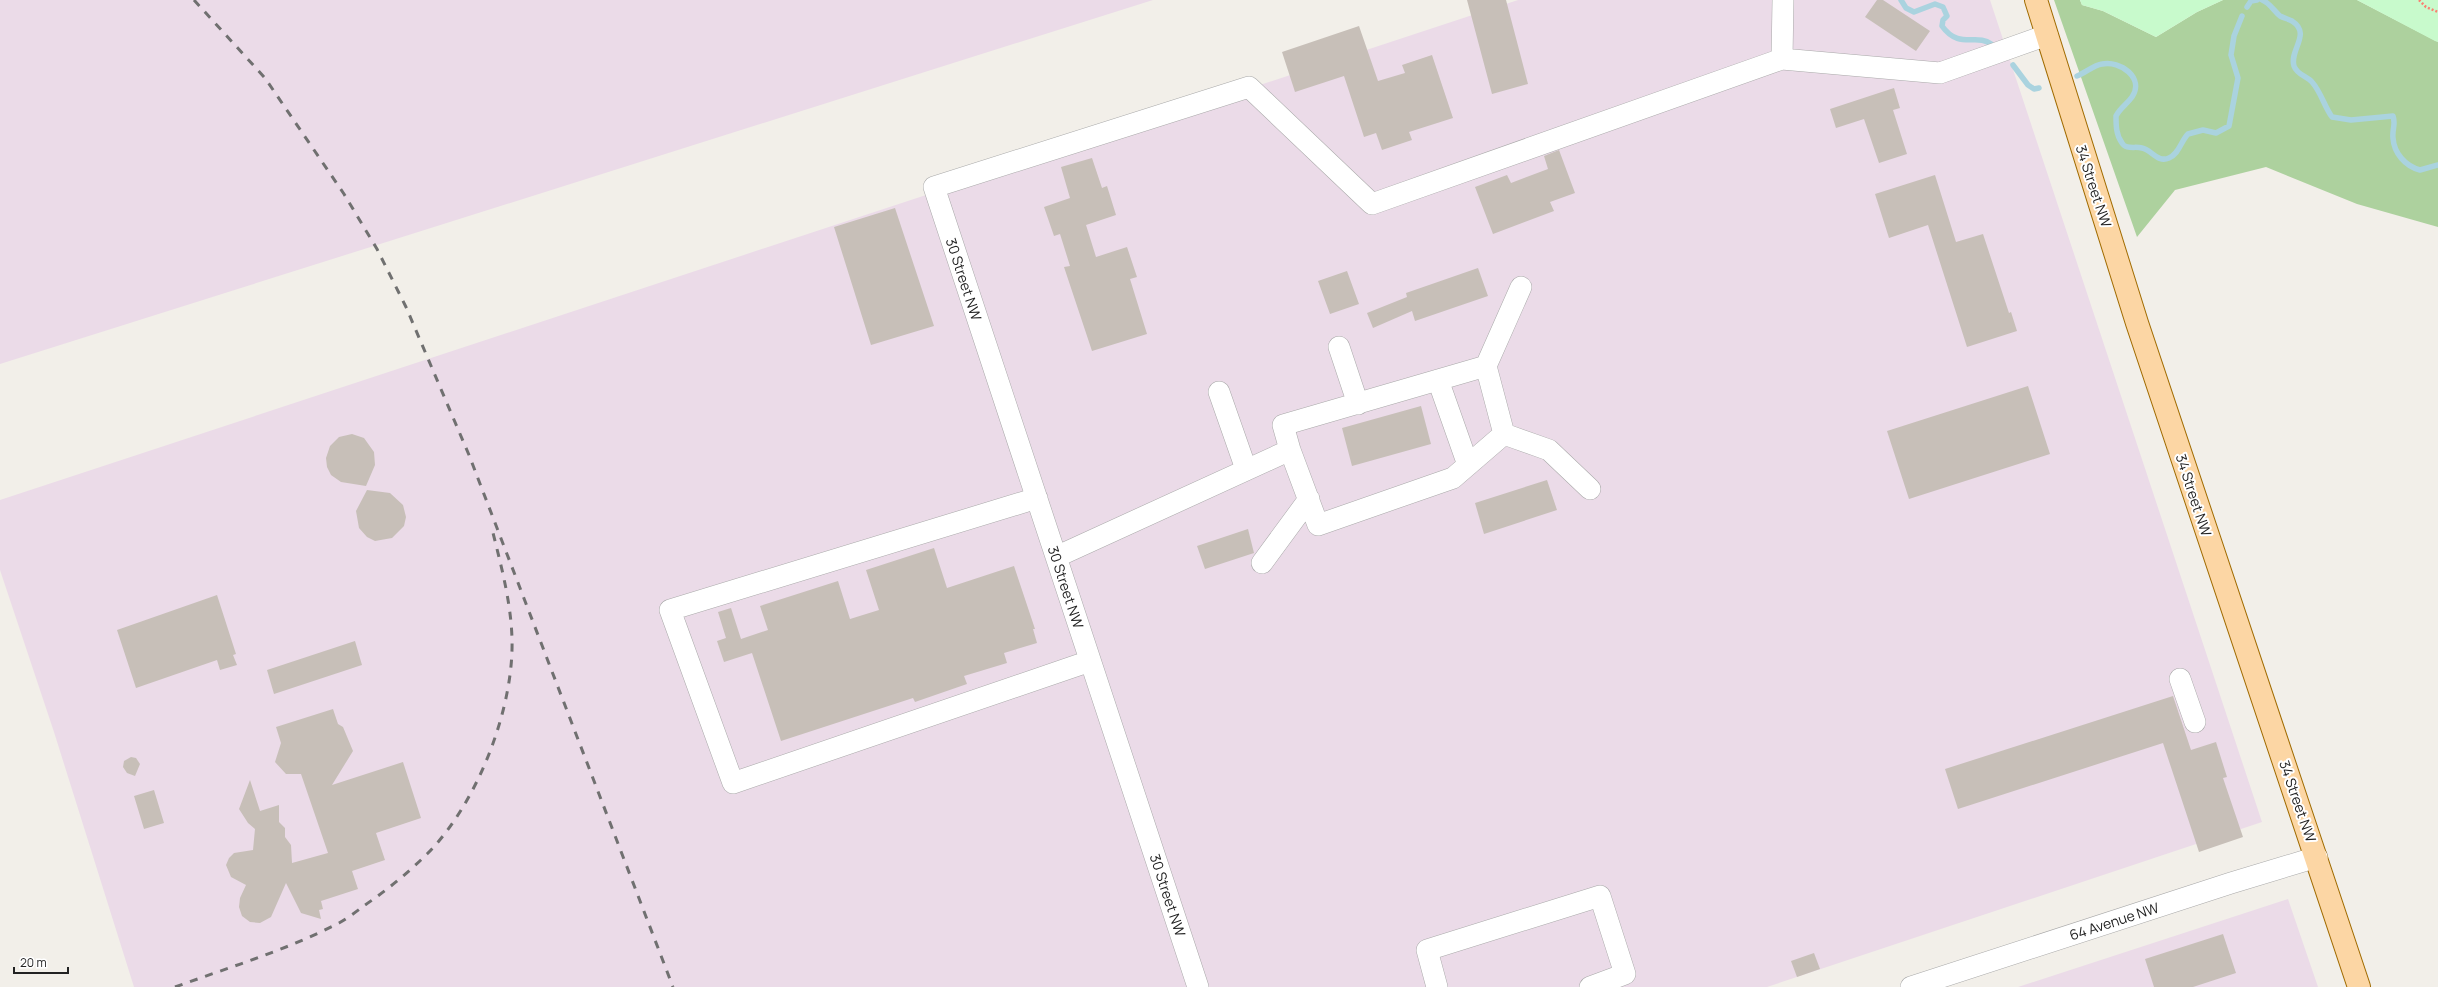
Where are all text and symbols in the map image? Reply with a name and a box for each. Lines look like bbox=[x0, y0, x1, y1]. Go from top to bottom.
street label: 34 Street NW bbox=[2072, 142, 2116, 230]
street label: 30 Street NW bbox=[942, 235, 986, 323]
street label: 34 Street NW bbox=[2172, 451, 2216, 539]
street label: 30 Street NW bbox=[1044, 543, 1088, 631]
street label: 34 Street NW bbox=[2275, 758, 2321, 844]
street label: 30 Street NW bbox=[1146, 851, 1190, 939]
street label: 64 Avenue NW bbox=[2067, 898, 2161, 944]
scale bar bbox=[14, 949, 68, 975]
text: 20 m bbox=[20, 954, 47, 971]

